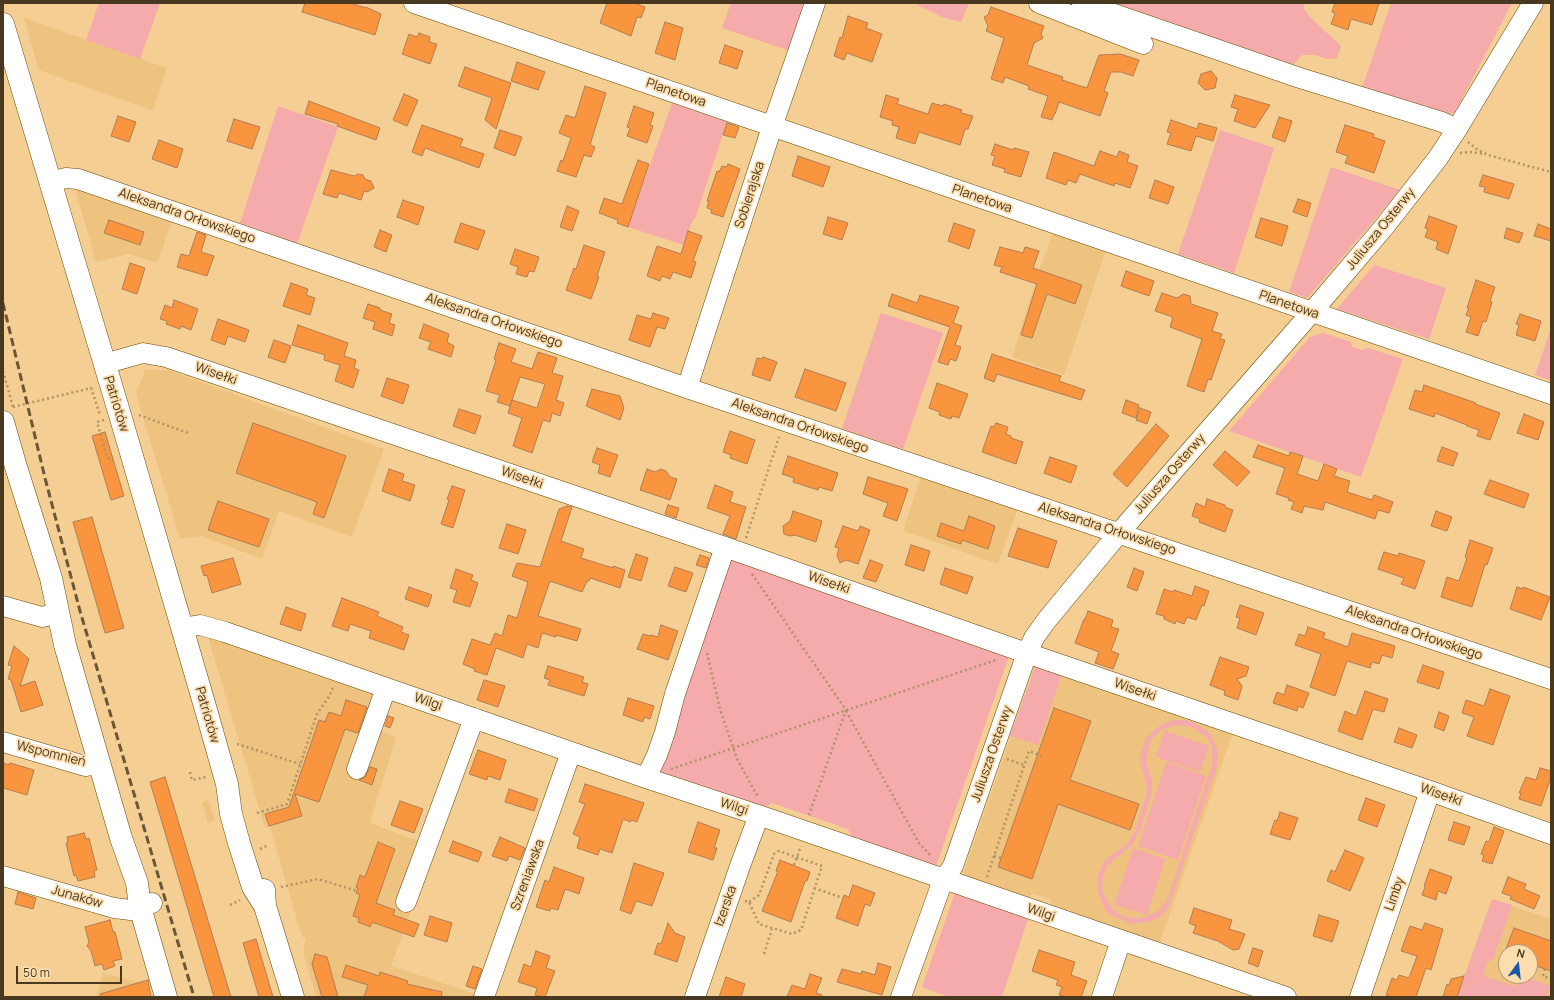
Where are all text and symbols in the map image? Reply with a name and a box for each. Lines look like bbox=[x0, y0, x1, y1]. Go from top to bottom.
street label: Planetowa bbox=[644, 75, 708, 111]
street label: Sobierajska bbox=[732, 160, 768, 230]
street label: Planetowa bbox=[950, 181, 1014, 217]
street label: Aleksandra Orłowskiego bbox=[116, 185, 258, 247]
street label: Juliusza Osterwy bbox=[1343, 185, 1419, 273]
street label: Planetowa bbox=[1257, 287, 1321, 323]
street label: Aleksandra Orłowskiego bbox=[423, 290, 565, 352]
street label: Wisełki bbox=[193, 360, 239, 388]
street label: Patriotów bbox=[100, 374, 132, 434]
street label: Aleksandra Orłowskiego bbox=[729, 395, 871, 457]
street label: Juliusza Osterwy bbox=[1131, 431, 1209, 517]
street label: Wisełki bbox=[499, 464, 545, 492]
street label: Aleksandra Orłowskiego bbox=[1036, 499, 1178, 559]
street label: Wisełki bbox=[806, 569, 852, 597]
street label: Aleksandra Orłowskiego bbox=[1343, 602, 1485, 664]
street label: Wisełki bbox=[1112, 676, 1158, 704]
street label: Patriotów bbox=[192, 685, 222, 745]
street label: Wilgi bbox=[412, 690, 444, 714]
street label: Juliusza Osterwy bbox=[968, 704, 1016, 804]
street label: Wspomnień bbox=[15, 738, 87, 770]
street label: Wisełki bbox=[1418, 781, 1464, 809]
street label: Wilgi bbox=[718, 795, 750, 819]
street label: Szreniawska bbox=[508, 837, 548, 913]
street label: Limby bbox=[1382, 875, 1408, 913]
street label: Junaków bbox=[50, 882, 104, 912]
street label: Izerska bbox=[712, 884, 740, 928]
street label: Wilgi bbox=[1025, 901, 1057, 925]
north arrow bbox=[1498, 944, 1538, 984]
text: N bbox=[1515, 945, 1527, 961]
scale bar bbox=[18, 958, 124, 984]
text: 50 m bbox=[23, 964, 50, 981]

